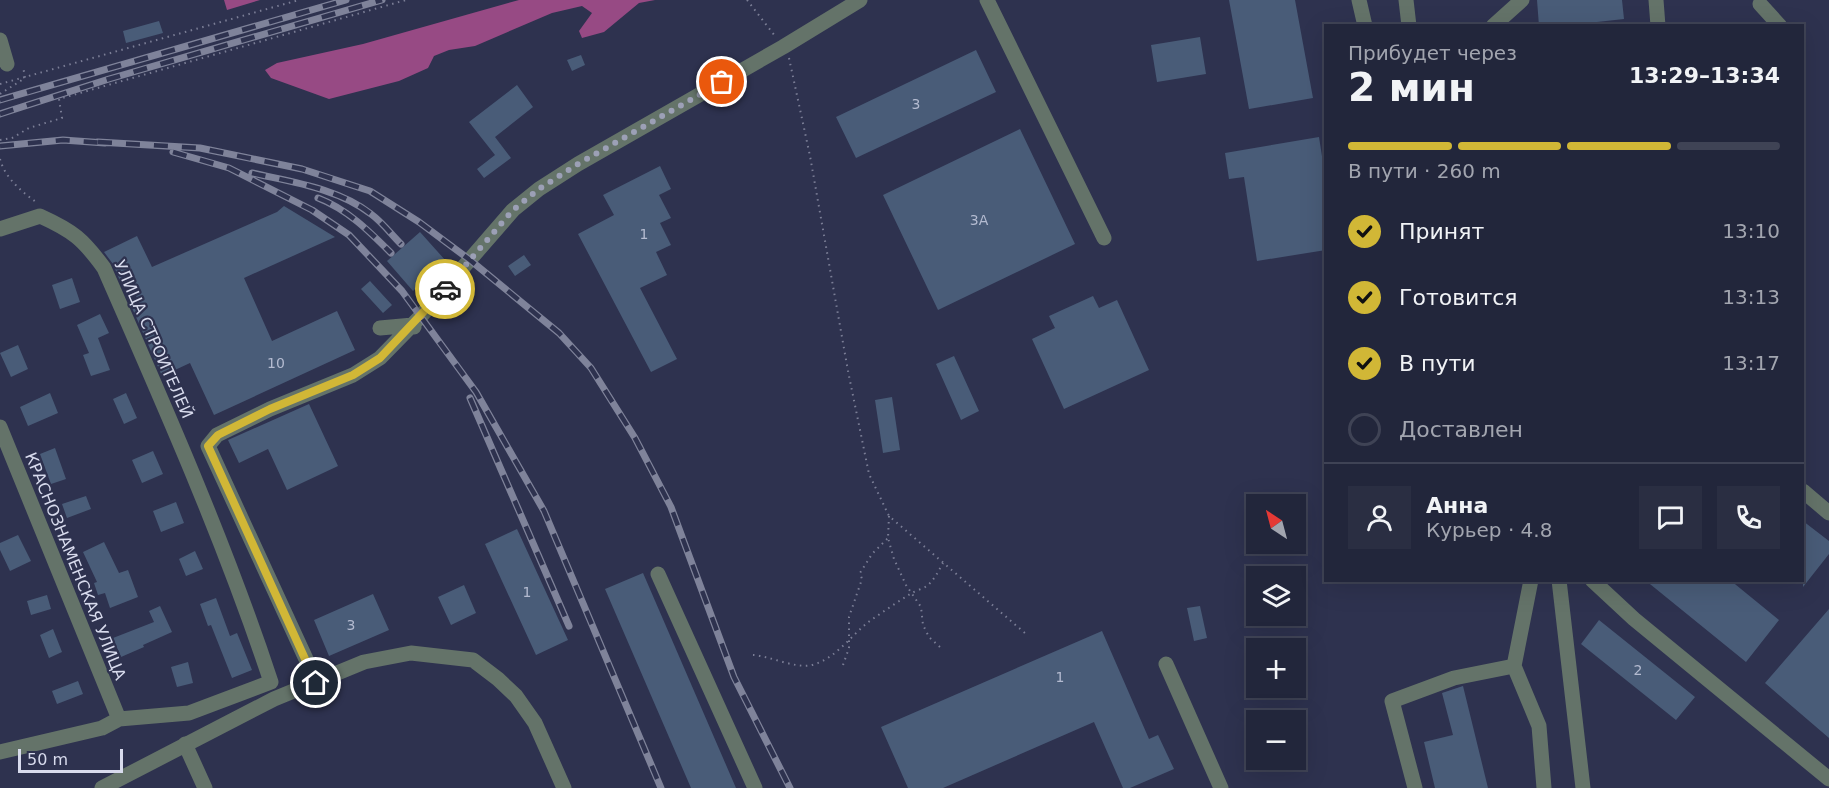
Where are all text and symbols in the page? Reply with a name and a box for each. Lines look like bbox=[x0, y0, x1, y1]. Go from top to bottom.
text: Прибудет через bbox=[1348, 41, 1517, 65]
pin bbox=[696, 56, 747, 107]
text: 13:29–13:34 bbox=[1629, 63, 1780, 88]
icon: bag bbox=[705, 65, 738, 98]
text: 2 мин bbox=[1348, 65, 1475, 110]
house number: 3 bbox=[912, 96, 920, 112]
text: В пути · 260 m bbox=[1348, 159, 1501, 183]
house number: 3А bbox=[970, 212, 989, 228]
icon: check bbox=[1348, 215, 1381, 248]
text: Принят bbox=[1399, 219, 1484, 244]
text: 13:10 bbox=[1722, 219, 1780, 243]
house number: 1 bbox=[640, 226, 648, 242]
street label: УЛИЦА СТРОИТЕЛЕЙ bbox=[110, 257, 197, 421]
courier bbox=[415, 259, 475, 319]
icon: car bbox=[429, 273, 462, 306]
icon: check bbox=[1348, 281, 1381, 314]
text: Готовится bbox=[1399, 285, 1518, 310]
text: 13:13 bbox=[1722, 285, 1780, 309]
icon: check bbox=[1348, 347, 1381, 380]
text: В пути bbox=[1399, 351, 1476, 376]
text: 13:17 bbox=[1722, 351, 1780, 375]
house number: 10 bbox=[267, 355, 285, 371]
text: Доставлен bbox=[1399, 417, 1523, 442]
street label: КРАСНОЗНАМЕНСКАЯ УЛИЦА bbox=[21, 450, 130, 683]
button: person bbox=[1348, 486, 1411, 549]
button: chat bbox=[1639, 486, 1702, 549]
button: phone bbox=[1717, 486, 1780, 549]
text: Анна bbox=[1426, 493, 1488, 518]
north arrow bbox=[1246, 494, 1306, 554]
map controls bbox=[1246, 494, 1306, 770]
text: Курьер · 4.8 bbox=[1426, 518, 1552, 542]
button: layers bbox=[1246, 566, 1306, 626]
house number: 1 bbox=[523, 584, 531, 600]
house number: 3 bbox=[347, 617, 355, 633]
button: + bbox=[1246, 638, 1306, 698]
pin bbox=[290, 657, 341, 708]
house number: 2 bbox=[1634, 662, 1642, 678]
icon: home bbox=[299, 666, 332, 699]
house number: 1 bbox=[1056, 669, 1064, 685]
button: − bbox=[1246, 710, 1306, 770]
scale bar bbox=[18, 746, 123, 774]
text: 50 m bbox=[27, 750, 68, 769]

